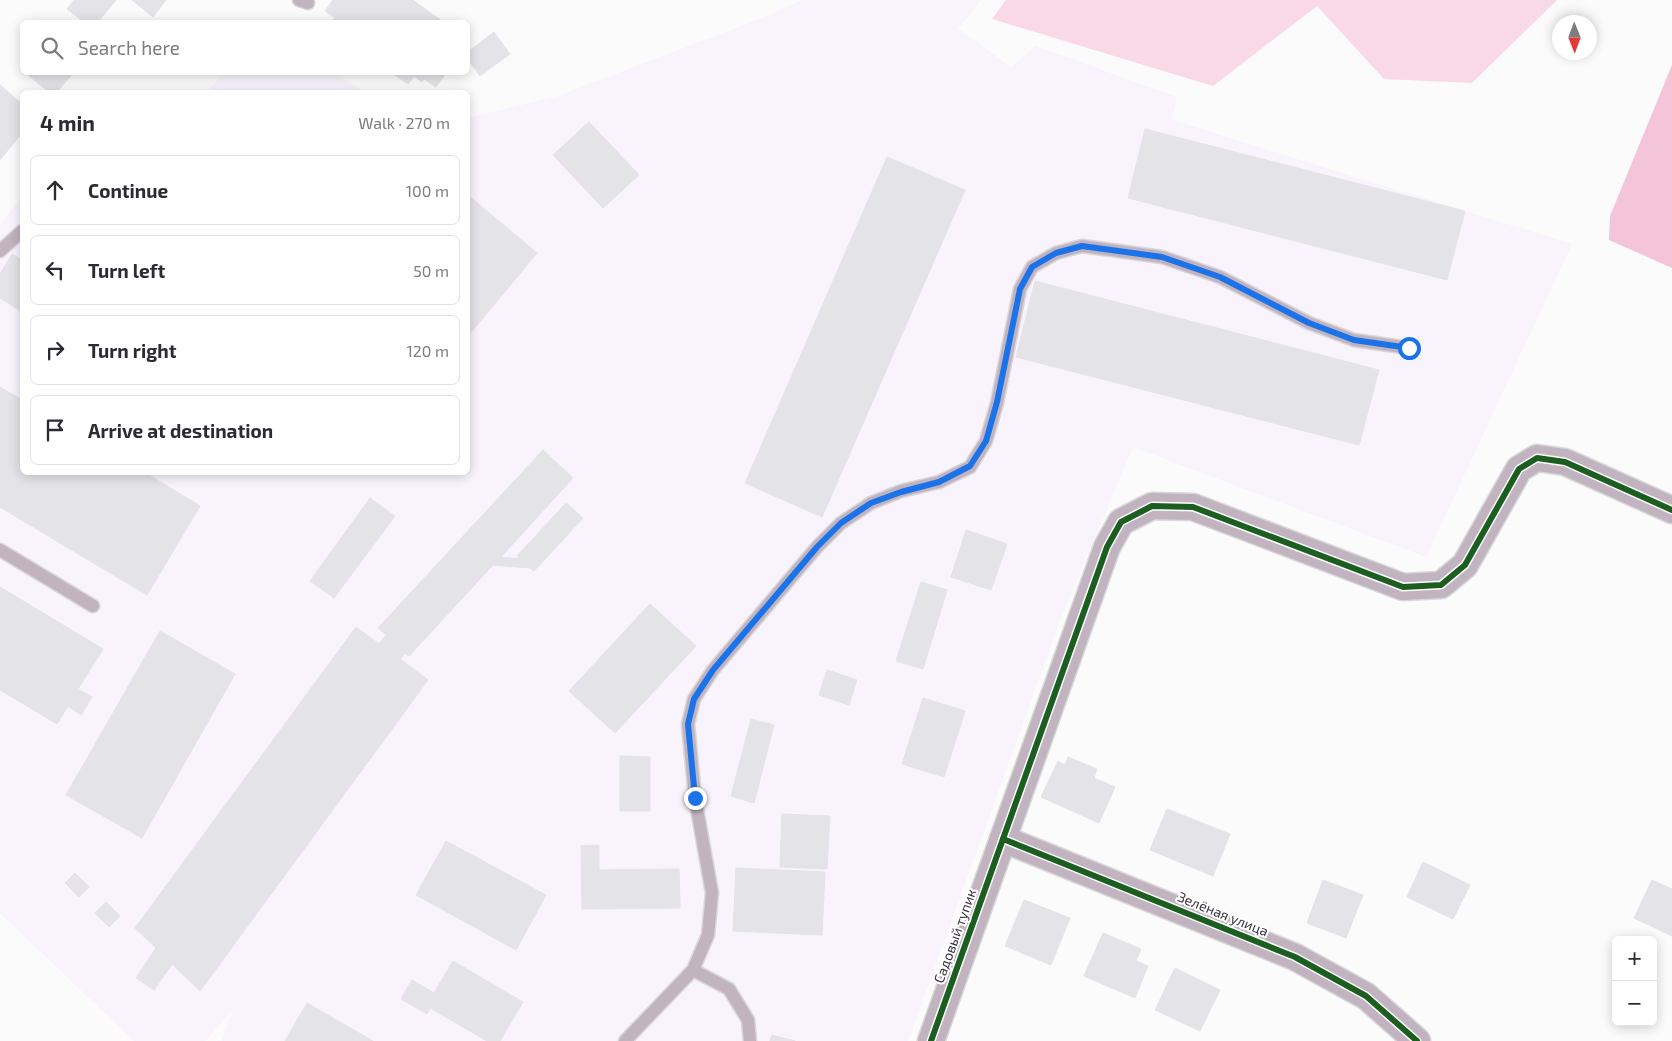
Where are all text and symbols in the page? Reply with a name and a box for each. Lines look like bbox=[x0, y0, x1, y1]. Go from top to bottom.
north arrow bbox=[1552, 15, 1597, 60]
search box bbox=[20, 20, 470, 75]
icon: search bbox=[38, 34, 66, 62]
text: Search here bbox=[78, 36, 180, 59]
text: 4 min bbox=[40, 110, 95, 135]
text: Walk · 270 m bbox=[358, 113, 450, 132]
icon: ahead bbox=[41, 176, 69, 204]
text: Continue bbox=[88, 179, 168, 202]
text: 100 m bbox=[406, 181, 449, 200]
icon: left bbox=[41, 256, 69, 284]
text: Turn left bbox=[88, 259, 165, 282]
text: 50 m bbox=[413, 261, 449, 280]
icon: right bbox=[41, 336, 69, 364]
route start bbox=[1398, 337, 1421, 360]
text: Turn right bbox=[88, 339, 176, 362]
text: 120 m bbox=[406, 341, 449, 360]
icon: arrive bbox=[41, 416, 69, 444]
text: Arrive at destination bbox=[88, 419, 273, 442]
route end bbox=[684, 787, 707, 810]
street label: Садовый тупик bbox=[930, 886, 980, 985]
street label: Зелёная улица bbox=[1175, 888, 1271, 939]
map controls bbox=[1612, 936, 1657, 1026]
button: + bbox=[1612, 936, 1657, 981]
button: − bbox=[1612, 981, 1657, 1026]

